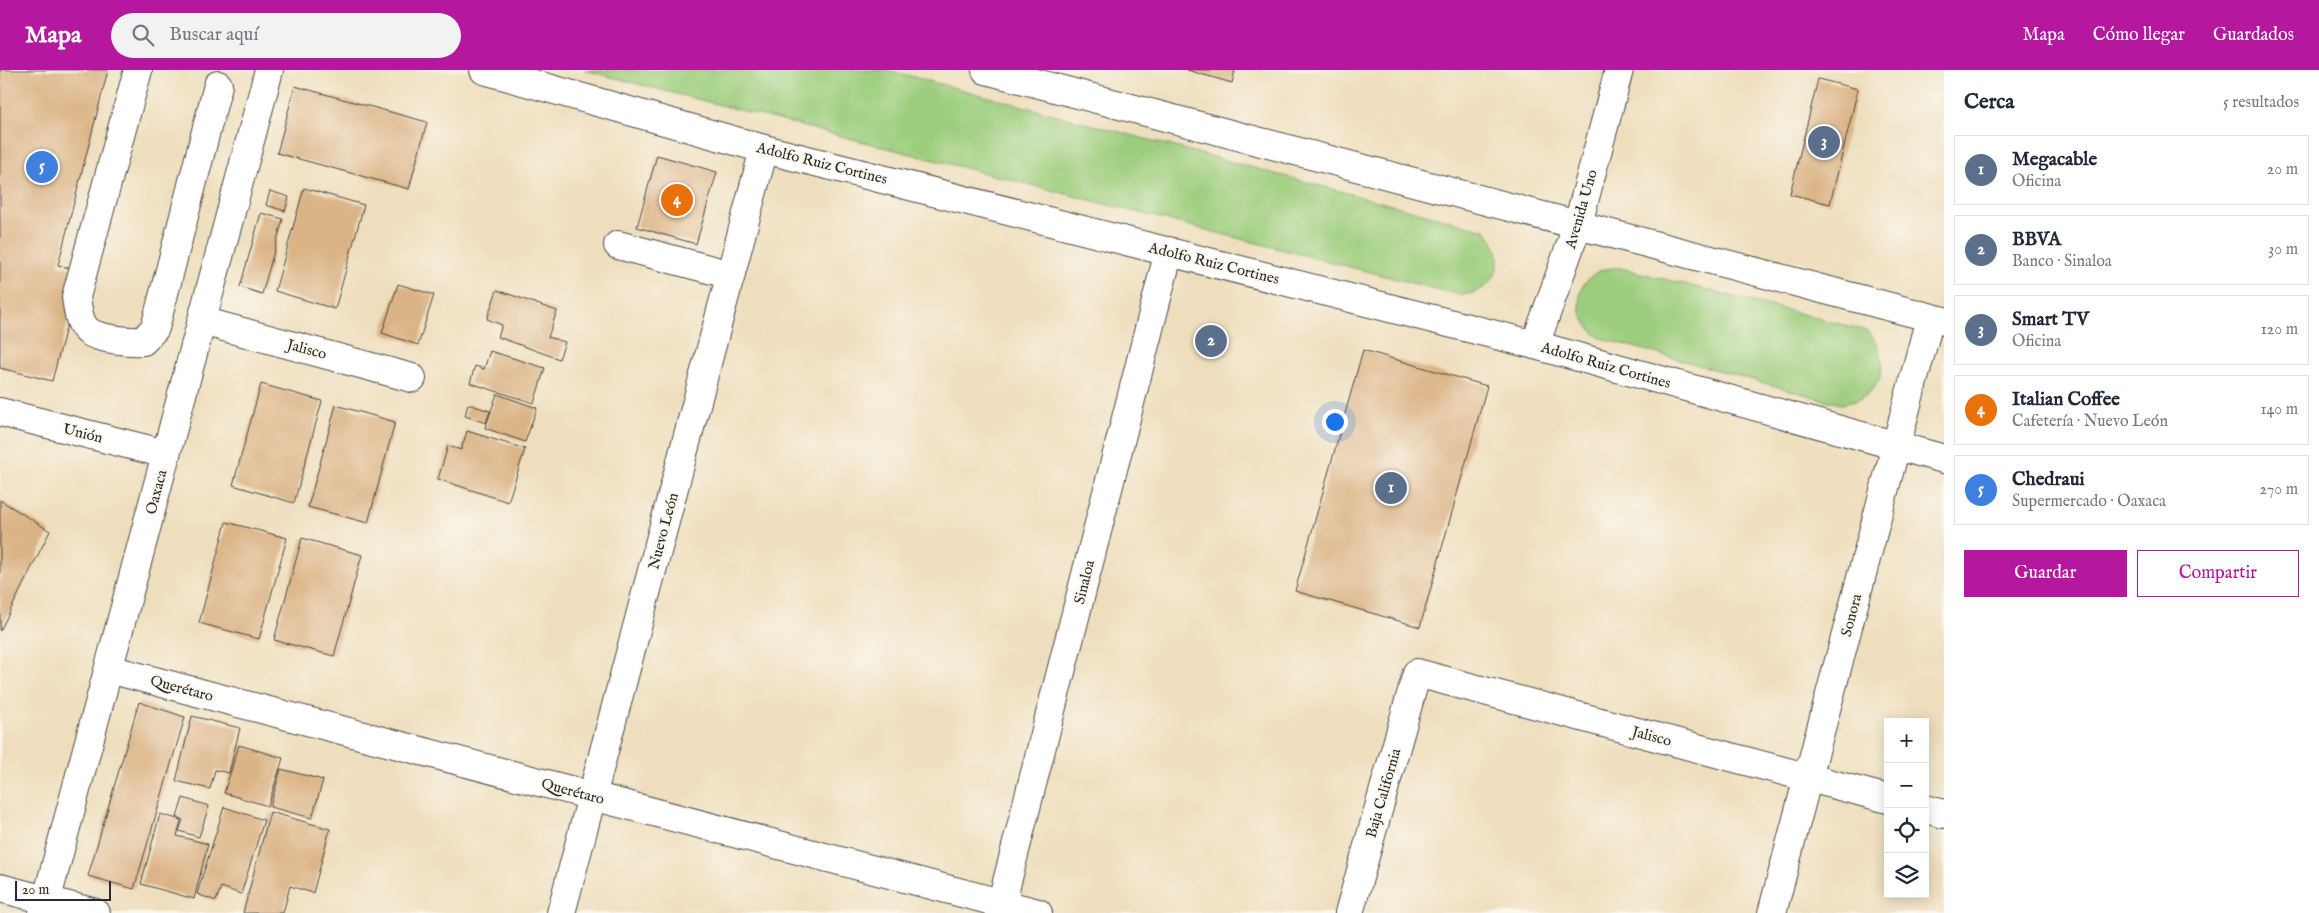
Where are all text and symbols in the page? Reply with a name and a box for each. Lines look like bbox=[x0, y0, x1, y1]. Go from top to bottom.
search box bbox=[111, 13, 461, 58]
text: Mapa bbox=[25, 20, 81, 51]
icon: search bbox=[129, 21, 157, 49]
text: Buscar aquí bbox=[169, 23, 258, 47]
text: Mapa bbox=[2022, 24, 2065, 47]
text: Cómo llegar bbox=[2093, 24, 2185, 47]
text: Guardados bbox=[2213, 24, 2294, 47]
text: Cerca bbox=[1964, 89, 2014, 116]
text: 5 resultados bbox=[2223, 93, 2299, 113]
pin: 3 bbox=[1808, 123, 1840, 161]
street label: Adolfo Ruiz Cortines bbox=[754, 138, 889, 189]
pin: 5 bbox=[26, 148, 58, 186]
text: Megacable bbox=[2012, 148, 2097, 172]
text: 1 bbox=[1978, 160, 1984, 180]
text: 20 m bbox=[2267, 160, 2298, 180]
street label: Avenida Uno bbox=[1561, 167, 1602, 252]
text: Oficina bbox=[2012, 172, 2061, 192]
pin: 4 bbox=[661, 181, 693, 219]
text: BBVA bbox=[2012, 228, 2061, 252]
street label: Adolfo Ruiz Cortines bbox=[1146, 238, 1281, 289]
text: 2 bbox=[1977, 240, 1985, 260]
text: 30 m bbox=[2268, 240, 2298, 260]
text: Banco · Sinaloa bbox=[2012, 252, 2112, 272]
text: Smart TV bbox=[2012, 308, 2089, 332]
text: 3 bbox=[1978, 320, 1984, 340]
text: 120 m bbox=[2261, 320, 2298, 340]
pin: 2 bbox=[1195, 322, 1227, 360]
text: Oficina bbox=[2012, 332, 2061, 352]
street label: Jalisco bbox=[283, 335, 329, 364]
street label: Adolfo Ruiz Cortines bbox=[1538, 338, 1673, 393]
text: Italian Coffee bbox=[2012, 388, 2120, 412]
text: 4 bbox=[1977, 400, 1985, 420]
text: 140 m bbox=[2260, 400, 2298, 420]
your location bbox=[1322, 409, 1348, 435]
text: Cafetería · Nuevo León bbox=[2012, 412, 2168, 432]
street label: Unión bbox=[61, 419, 105, 448]
street label: Oaxaca bbox=[141, 467, 172, 517]
text: Chedraui bbox=[2012, 468, 2085, 492]
pin: 1 bbox=[1375, 469, 1407, 507]
text: 5 bbox=[1978, 480, 1984, 500]
text: 270 m bbox=[2259, 480, 2298, 500]
street label: Nuevo León bbox=[644, 491, 683, 572]
text: Supermercado · Oaxaca bbox=[2012, 492, 2166, 512]
button: Guardar bbox=[1964, 550, 2127, 597]
button: Compartir bbox=[2137, 550, 2299, 597]
street label: Sinaloa bbox=[1070, 558, 1099, 606]
street label: Sonora bbox=[1837, 591, 1866, 639]
street label: Querétaro bbox=[148, 671, 216, 706]
map controls bbox=[1884, 718, 1929, 898]
button: + bbox=[1884, 718, 1929, 763]
street label: Jalisco bbox=[1628, 722, 1674, 751]
street label: Baja California bbox=[1362, 746, 1405, 840]
button: − bbox=[1884, 763, 1929, 808]
street label: Querétaro bbox=[539, 774, 607, 809]
button: locate bbox=[1884, 808, 1929, 853]
button: layers bbox=[1884, 853, 1929, 898]
scale bar bbox=[15, 878, 111, 901]
text: 20 m bbox=[22, 881, 49, 899]

